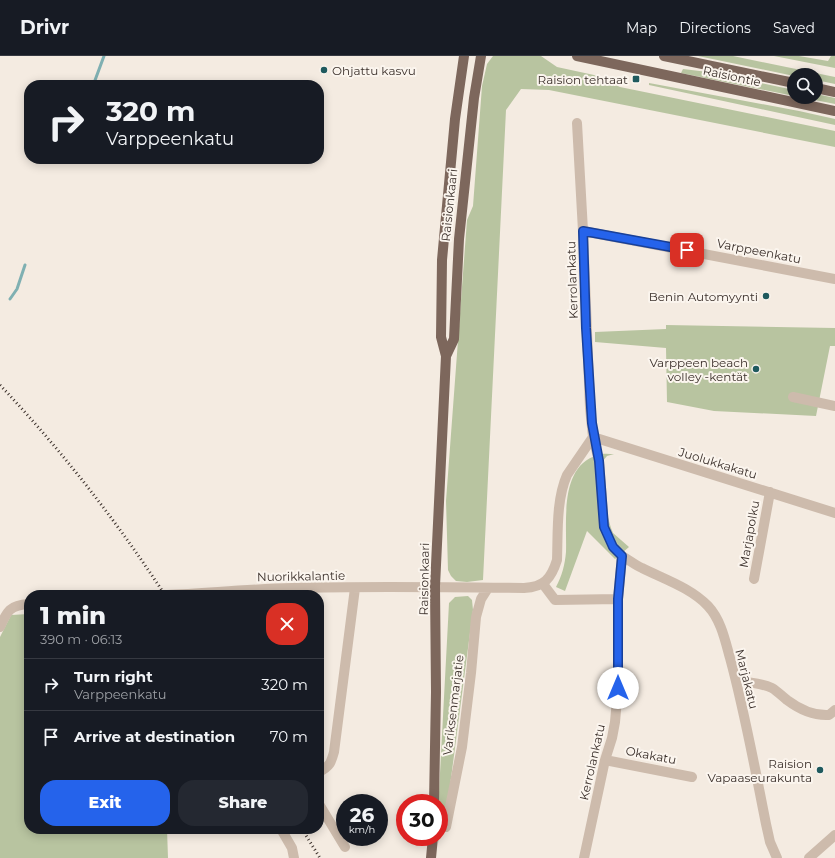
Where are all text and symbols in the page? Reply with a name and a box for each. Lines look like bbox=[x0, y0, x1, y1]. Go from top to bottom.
text: Drivr bbox=[20, 16, 69, 39]
text: Map bbox=[626, 19, 657, 37]
text: Directions bbox=[679, 19, 751, 37]
text: Saved bbox=[773, 19, 815, 37]
place label: Ohjattu kasvu bbox=[332, 63, 416, 78]
street label: Raisiontie bbox=[702, 63, 762, 89]
marker: Ohjattu kasvu bbox=[319, 65, 329, 75]
map controls bbox=[787, 68, 823, 104]
button: search bbox=[787, 68, 823, 104]
place label: Raision tehtaat bbox=[538, 72, 628, 87]
marker: Raision tehtaat bbox=[631, 74, 641, 84]
text: 320 m bbox=[106, 94, 195, 128]
icon: right bbox=[40, 96, 92, 148]
text: Varppeenkatu bbox=[106, 128, 234, 150]
street label: Raisionkaari bbox=[438, 168, 460, 242]
pin bbox=[670, 233, 704, 267]
street label: Varppeenkatu bbox=[716, 235, 802, 267]
icon: arrive bbox=[676, 239, 698, 261]
street label: Kerrolankatu bbox=[563, 241, 581, 319]
place label: Benin Automyynti bbox=[649, 289, 758, 304]
marker: Benin Automyynti bbox=[761, 291, 771, 301]
place label: Varppeen beach volley -kentät bbox=[649, 355, 748, 384]
marker: Varppeen beach volley -kentät bbox=[751, 364, 761, 374]
street label: Juolukkakatu bbox=[676, 444, 759, 482]
street label: Marjapolku bbox=[736, 499, 762, 569]
street label: Raisionkaari bbox=[416, 542, 432, 616]
street label: Nuorikkalantie bbox=[257, 568, 345, 584]
text: 1 min bbox=[40, 601, 106, 630]
button: close bbox=[266, 603, 308, 645]
text: 390 m · 06:13 bbox=[40, 631, 122, 647]
street label: Marjakatu bbox=[732, 648, 762, 710]
street label: Variksenmarjatie bbox=[439, 654, 467, 756]
text: Turn right bbox=[74, 667, 153, 686]
position arrow bbox=[597, 667, 639, 709]
icon: right bbox=[40, 674, 62, 696]
text: 320 m bbox=[261, 675, 308, 694]
text: Varppeenkatu bbox=[74, 686, 167, 702]
street label: Kerrolankatu bbox=[576, 722, 608, 802]
icon: arrive bbox=[40, 726, 62, 748]
text: Arrive at destination bbox=[74, 727, 235, 746]
text: 70 m bbox=[270, 727, 308, 746]
street label: Okakatu bbox=[624, 743, 678, 767]
place label: Raision Vapaaseurakunta bbox=[707, 756, 812, 785]
marker: Raision Vapaaseurakunta bbox=[815, 765, 825, 775]
button: Exit bbox=[40, 780, 170, 826]
button: Share bbox=[178, 780, 308, 826]
speed limit sign: 30 bbox=[396, 794, 448, 846]
text: 26 bbox=[350, 803, 374, 827]
text: km/h bbox=[349, 823, 375, 836]

